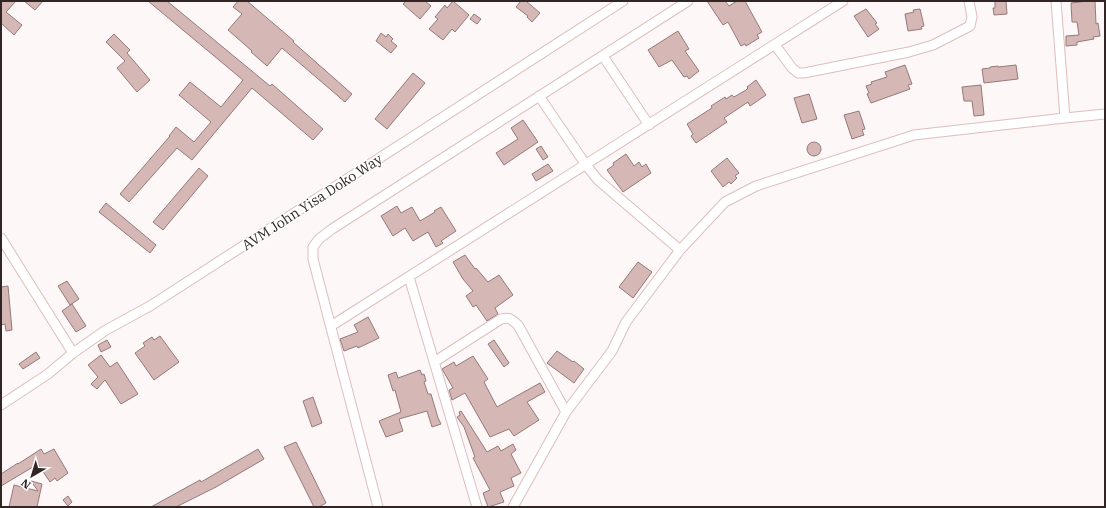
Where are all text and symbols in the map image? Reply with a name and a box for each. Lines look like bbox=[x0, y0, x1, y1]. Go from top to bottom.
street label: AVM John Yisa Doko Way bbox=[238, 149, 386, 254]
north arrow bbox=[12, 456, 52, 496]
text: N bbox=[18, 476, 34, 492]

